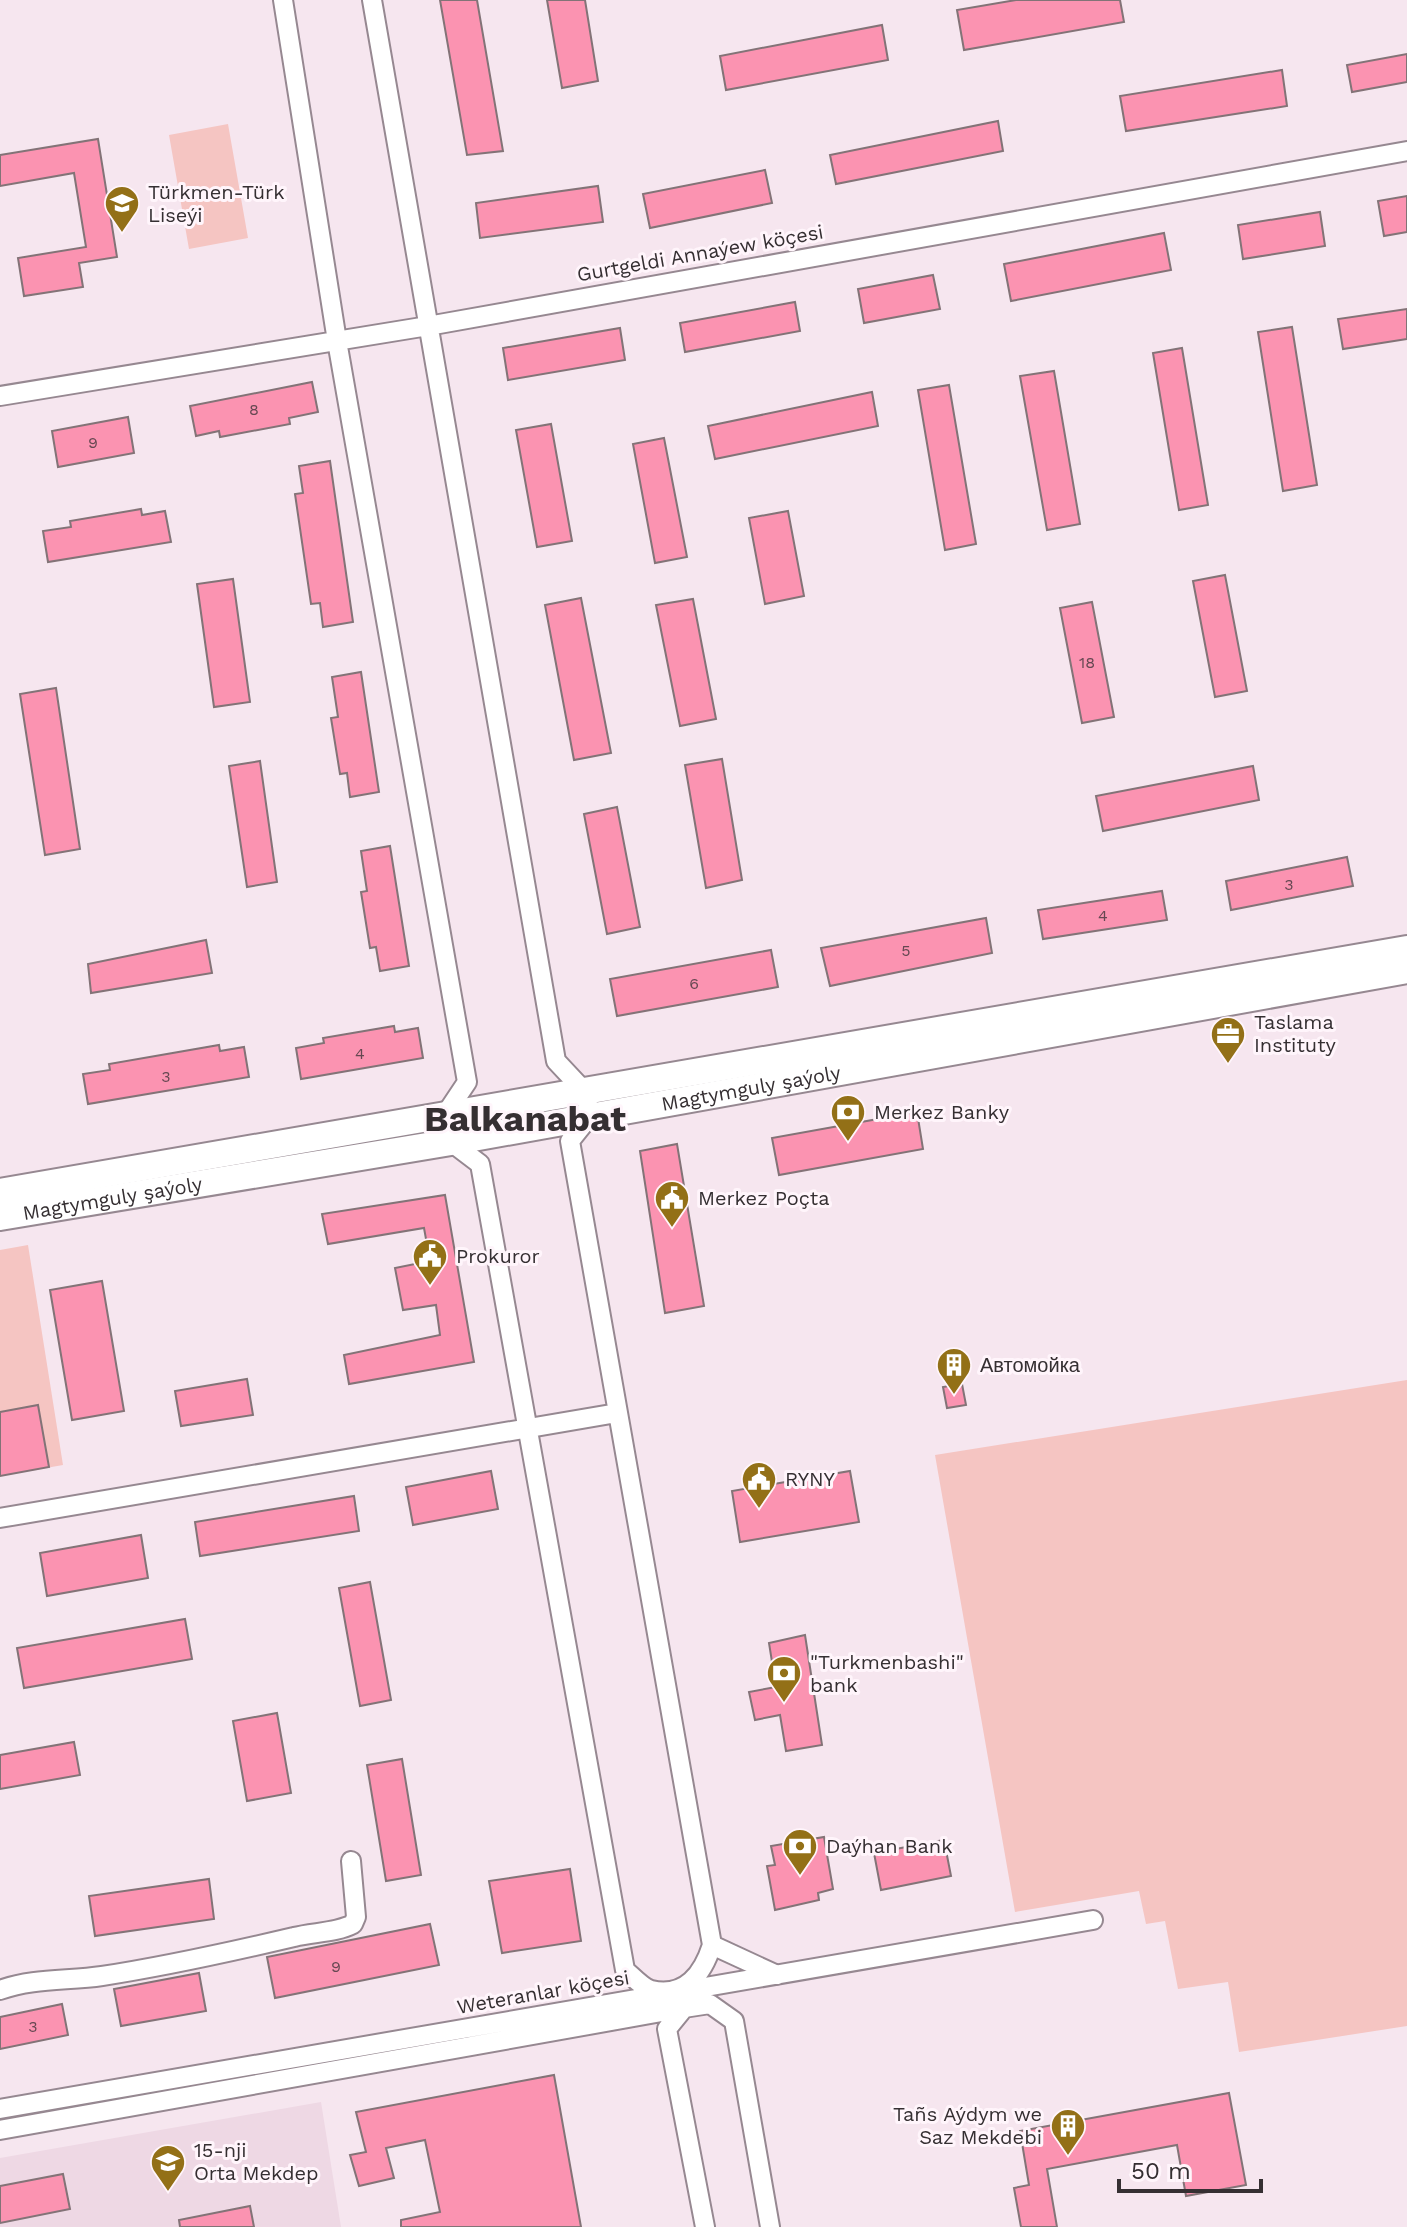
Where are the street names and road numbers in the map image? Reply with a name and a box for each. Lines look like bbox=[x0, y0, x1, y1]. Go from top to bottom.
street label: Gurtgeldi Annaýew köçesi bbox=[575, 219, 825, 287]
street label: Magtymguly şaýoly bbox=[660, 1060, 843, 1116]
street label: Magtymguly şaýoly bbox=[21, 1171, 205, 1225]
street label: Weteranlar köçesi bbox=[455, 1965, 631, 2019]

